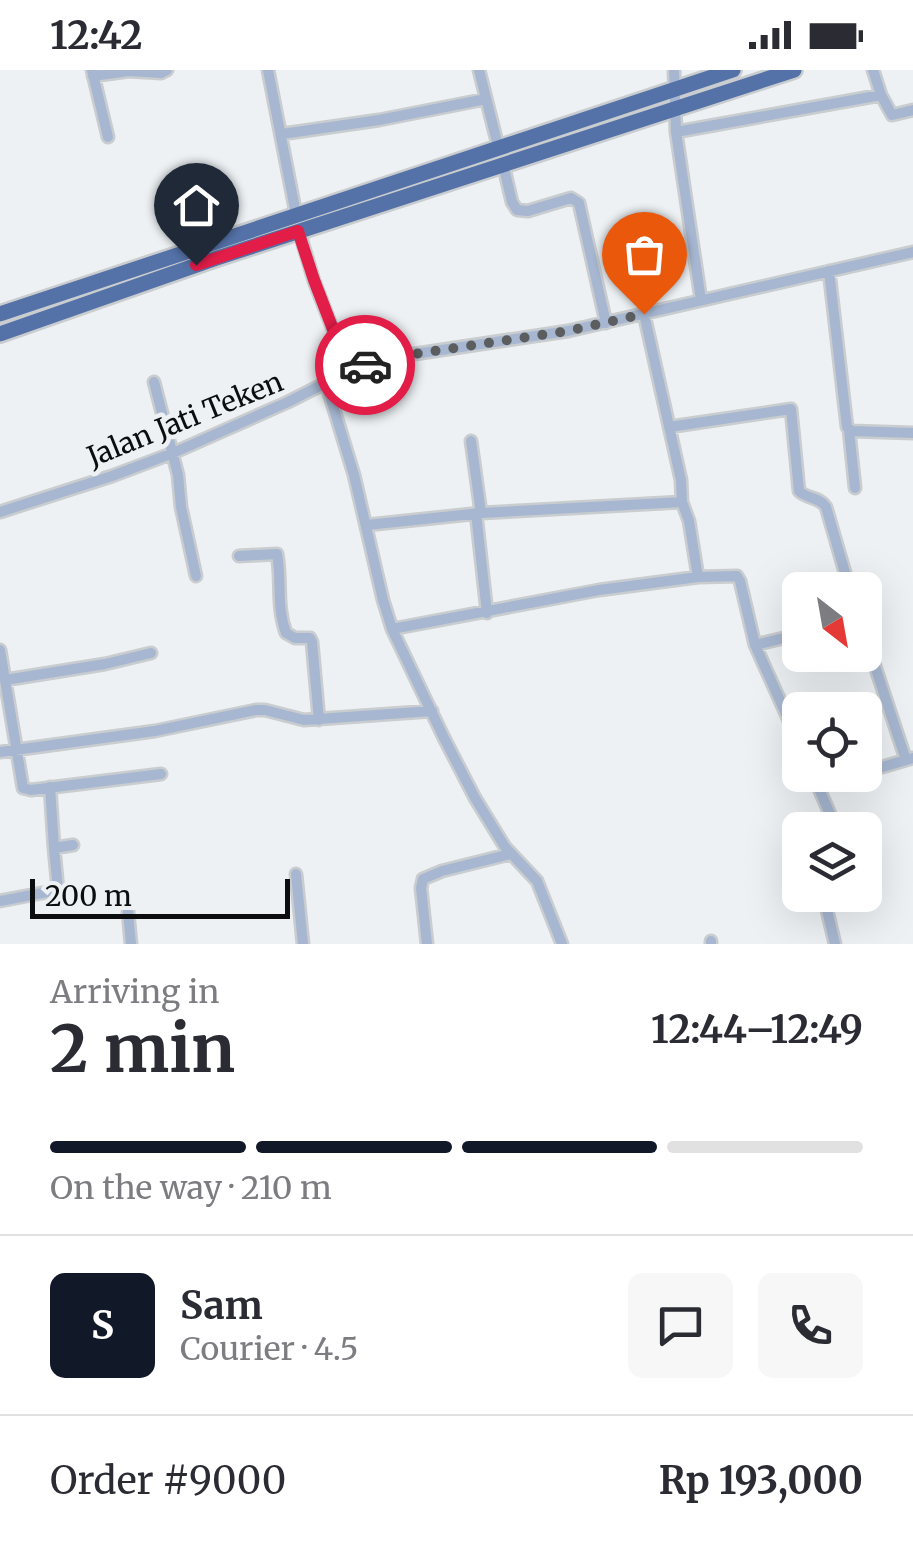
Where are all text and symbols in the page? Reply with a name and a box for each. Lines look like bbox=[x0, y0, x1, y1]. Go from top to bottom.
text: 12:42 bbox=[50, 12, 142, 59]
pin bbox=[154, 163, 239, 266]
icon: home bbox=[169, 178, 224, 233]
pin bbox=[602, 212, 687, 315]
icon: bag bbox=[617, 227, 672, 282]
courier bbox=[315, 315, 415, 415]
icon: car bbox=[338, 338, 393, 393]
street label: Jalan Jati Teken bbox=[81, 363, 288, 475]
north arrow bbox=[782, 572, 882, 672]
map controls bbox=[782, 572, 882, 912]
button: locate bbox=[782, 692, 882, 792]
button: layers bbox=[782, 812, 882, 912]
scale bar bbox=[30, 874, 290, 918]
text: 200 m bbox=[45, 878, 132, 914]
text: Arriving in bbox=[50, 972, 219, 1012]
text: 12:44–12:49 bbox=[651, 1006, 863, 1053]
text: 2 min bbox=[50, 1008, 235, 1090]
text: On the way · 210 m bbox=[50, 1168, 332, 1208]
button: chat bbox=[628, 1273, 733, 1378]
button: phone bbox=[758, 1273, 863, 1378]
text: Sam bbox=[180, 1282, 263, 1329]
text: S bbox=[91, 1302, 114, 1349]
text: Courier · 4.5 bbox=[180, 1329, 358, 1369]
text: Order #9000 bbox=[50, 1457, 286, 1504]
text: Rp 193,000 bbox=[659, 1457, 863, 1504]

